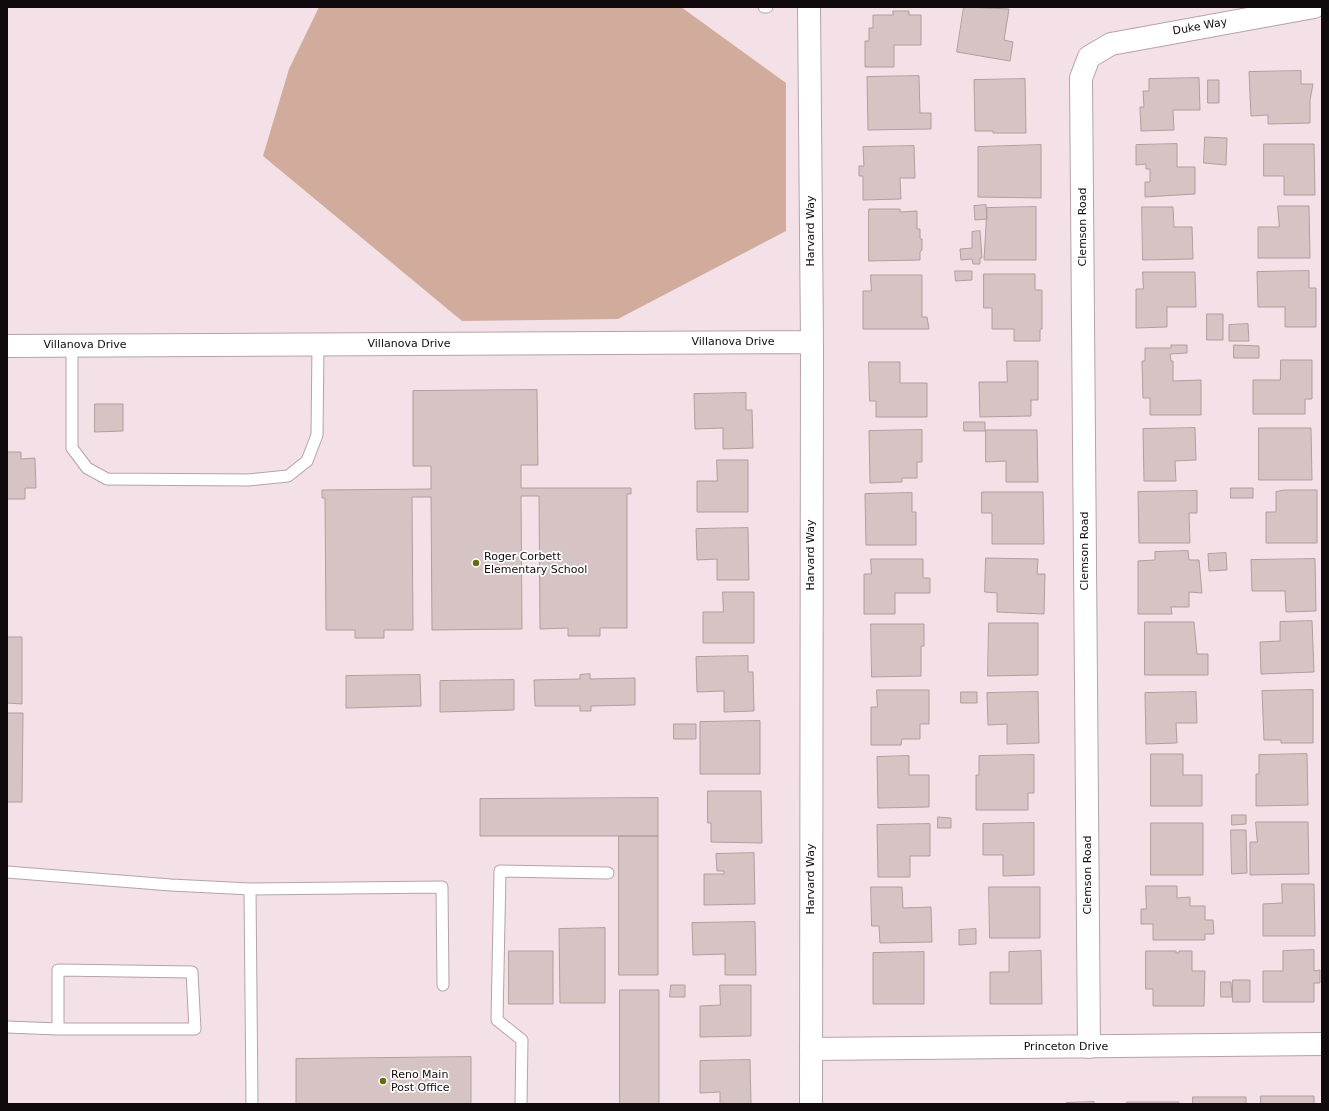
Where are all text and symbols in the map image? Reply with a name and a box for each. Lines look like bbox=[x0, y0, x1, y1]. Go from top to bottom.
street label: Duke Way bbox=[1172, 16, 1228, 38]
street label: Clemson Road bbox=[1076, 188, 1090, 266]
street label: Harvard Way bbox=[804, 195, 818, 267]
street label: Villanova Drive bbox=[692, 335, 774, 349]
street label: Villanova Drive bbox=[368, 337, 450, 351]
street label: Villanova Drive bbox=[44, 338, 126, 352]
street label: Clemson Road bbox=[1078, 512, 1092, 590]
street label: Harvard Way bbox=[804, 519, 818, 591]
place label: Roger Corbett Elementary School bbox=[484, 550, 587, 576]
marker: Roger Corbett Elementary School bbox=[471, 558, 481, 568]
street label: Clemson Road bbox=[1081, 836, 1095, 914]
street label: Harvard Way bbox=[804, 843, 818, 915]
street label: Princeton Drive bbox=[1024, 1040, 1108, 1054]
place label: Reno Main Post Office bbox=[391, 1068, 450, 1094]
marker: Reno Main Post Office bbox=[378, 1076, 388, 1086]

